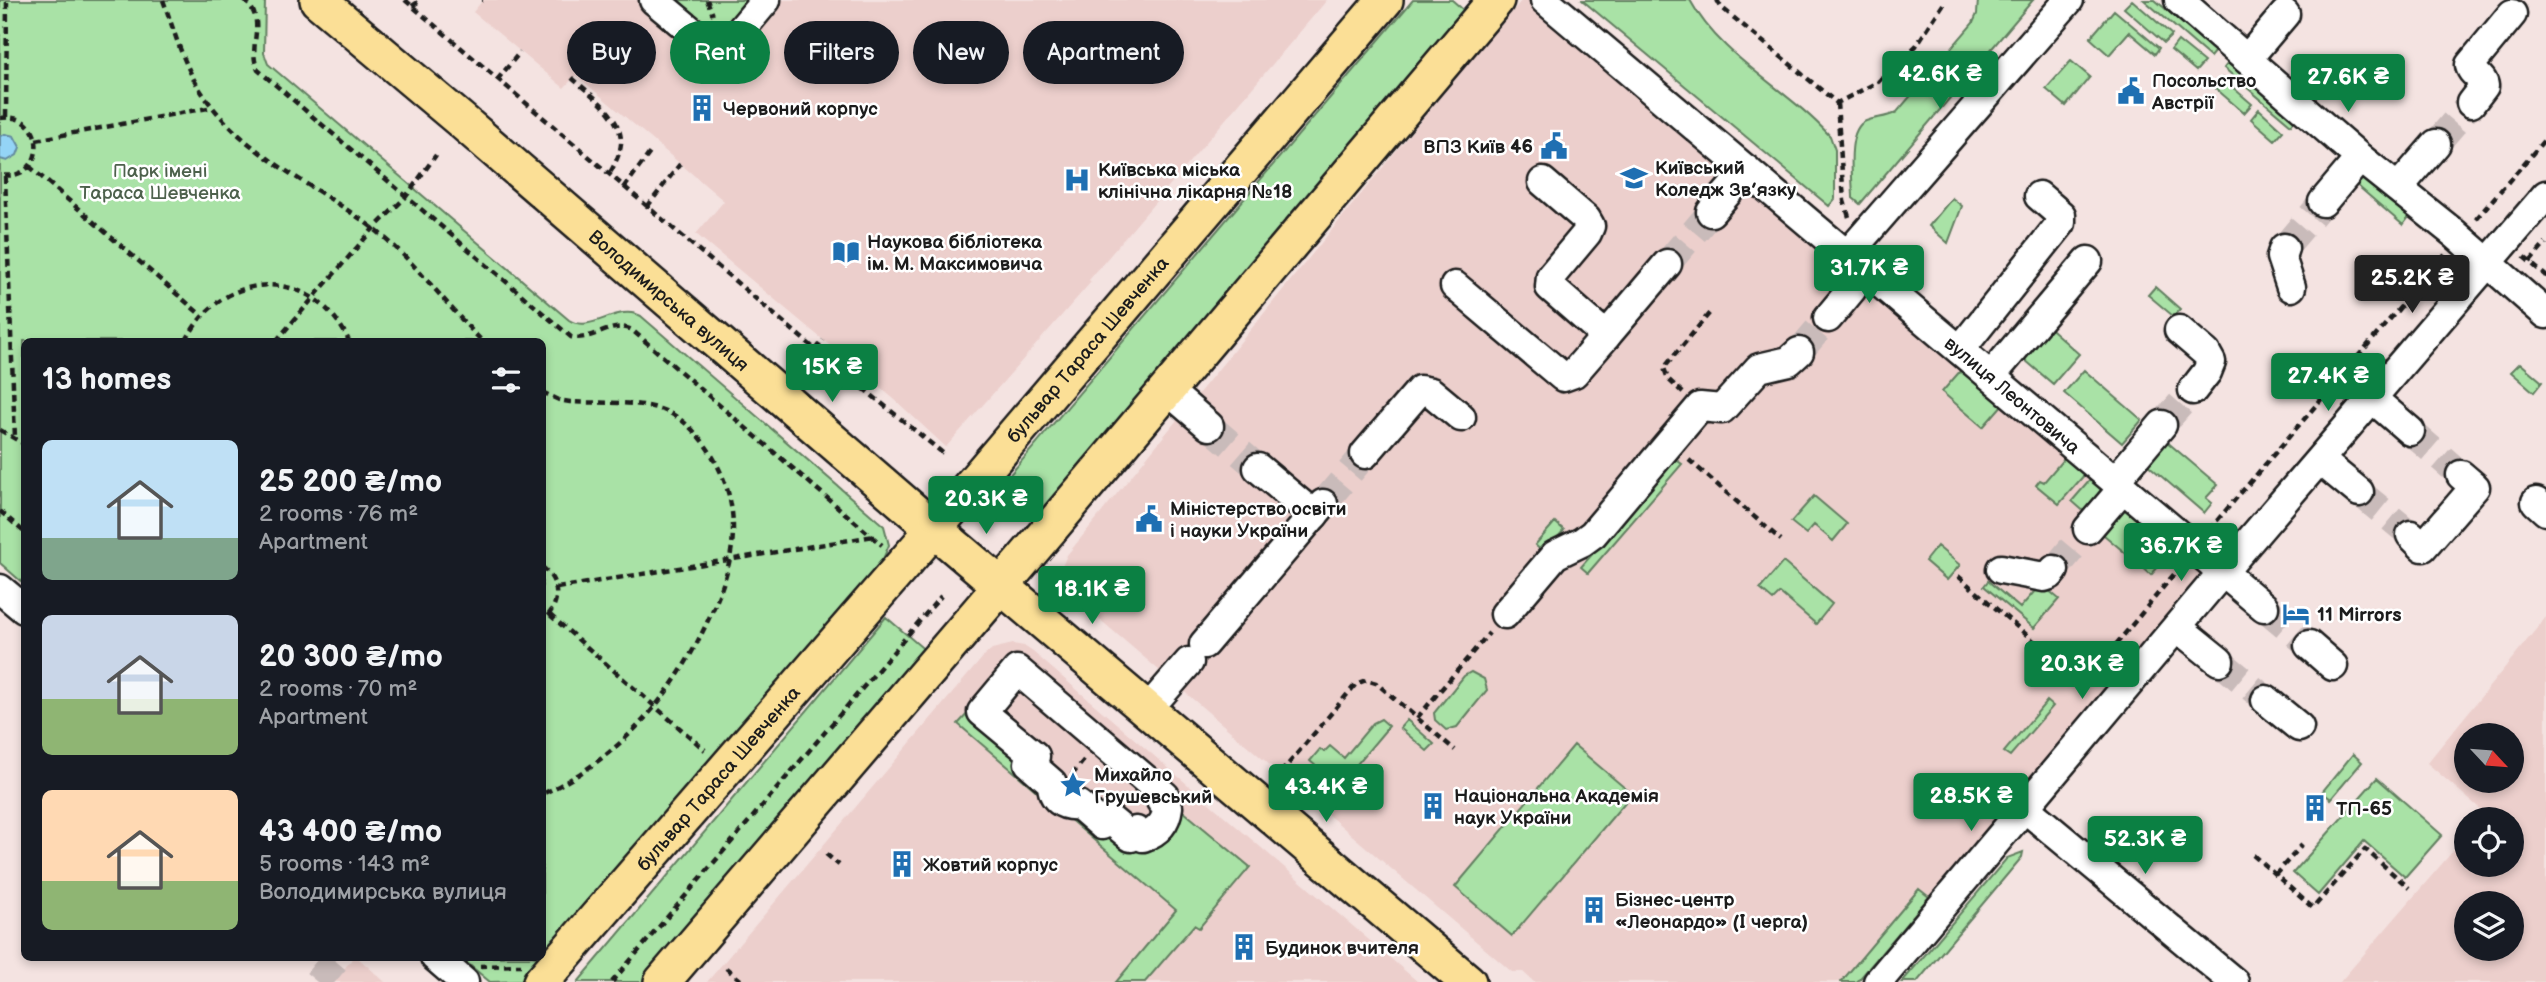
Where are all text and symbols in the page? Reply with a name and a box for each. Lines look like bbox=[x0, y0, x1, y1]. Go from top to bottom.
chip: Buy bbox=[567, 21, 656, 84]
chip: Rent bbox=[670, 21, 770, 84]
chip: Filters bbox=[784, 21, 899, 84]
chip: New bbox=[913, 21, 1009, 84]
chip: Apartment bbox=[1023, 21, 1184, 84]
pin: 42.6K ₴ bbox=[1875, 52, 2005, 111]
pin: 27.6K ₴ bbox=[2283, 54, 2413, 114]
text: 42.6K ₴ bbox=[1898, 60, 1982, 88]
text: 27.6K ₴ bbox=[2307, 63, 2389, 91]
place label: Посольство Австрії bbox=[2151, 70, 2256, 115]
public building icon: Посольство Австрії bbox=[2116, 76, 2146, 106]
building icon: Червоний корпус bbox=[687, 93, 717, 123]
place label: Червоний корпус bbox=[723, 98, 878, 121]
public building icon: ВПЗ Київ 46 bbox=[1539, 131, 1569, 161]
place label: ВПЗ Київ 46 bbox=[1423, 136, 1533, 159]
place label: Київський Коледж Зв’язку bbox=[1655, 157, 1796, 202]
place label: Київська міська клінічна лікарня №18 bbox=[1098, 159, 1292, 204]
park label: Парк імені Тараса Шевченка bbox=[80, 160, 241, 205]
school or university icon: Київський Коледж Зв’язку bbox=[1619, 163, 1649, 193]
hospital icon: Київська міська клінічна лікарня №18 bbox=[1062, 165, 1092, 195]
street label: Володимирська вулиця bbox=[583, 226, 753, 377]
place label: Наукова бібліотека ім. М. Максимовича bbox=[867, 231, 1043, 276]
library icon: Наукова бібліотека ім. М. Максимовича bbox=[831, 237, 861, 267]
pin: 31.7K ₴ bbox=[1804, 246, 1934, 305]
street label: бульвар Тараса Шевченка bbox=[1003, 252, 1174, 448]
text: 31.7K ₴ bbox=[1830, 254, 1908, 282]
pin: 25.2K ₴ bbox=[2347, 256, 2477, 315]
text: 25.2K ₴ bbox=[2370, 264, 2454, 292]
street label: вулиця Леонтовича bbox=[1939, 332, 2084, 460]
pin: 15K ₴ bbox=[783, 344, 881, 404]
text: 15K ₴ bbox=[802, 353, 862, 381]
pin: 27.4K ₴ bbox=[2263, 354, 2393, 413]
icon: filters bbox=[487, 361, 525, 399]
text: 13 homes bbox=[42, 362, 171, 398]
text: 27.4K ₴ bbox=[2287, 362, 2369, 390]
text: 25 200 ₴/mo bbox=[259, 464, 442, 500]
icon: home bbox=[98, 468, 182, 552]
pin: 20.3K ₴ bbox=[921, 476, 1051, 536]
text: 20.3K ₴ bbox=[944, 485, 1028, 513]
place label: Міністерство освіти і науки України bbox=[1170, 498, 1346, 543]
text: 2 rooms · 76 m² bbox=[259, 500, 418, 528]
public building icon: Міністерство освіти і науки України bbox=[1134, 504, 1164, 534]
pin: 36.7K ₴ bbox=[2116, 524, 2246, 583]
text: Apartment bbox=[259, 528, 368, 556]
text: 36.7K ₴ bbox=[2140, 532, 2222, 560]
pin: 18.1K ₴ bbox=[1027, 566, 1157, 626]
text: 18.1K ₴ bbox=[1054, 575, 1130, 603]
hotel icon: 11 Mirrors bbox=[2281, 599, 2311, 629]
place label: 11 Mirrors bbox=[2317, 604, 2402, 627]
text: 20 300 ₴/mo bbox=[259, 639, 443, 675]
pin: 20.3K ₴ bbox=[2017, 642, 2147, 701]
icon: home bbox=[98, 643, 182, 727]
text: 20.3K ₴ bbox=[2040, 650, 2124, 678]
text: 2 rooms · 70 m² bbox=[259, 675, 418, 703]
street label: бульвар Тараса Шевченка bbox=[633, 682, 806, 876]
text: Apartment bbox=[259, 703, 368, 731]
north arrow bbox=[2454, 723, 2524, 793]
map controls bbox=[2454, 723, 2524, 961]
place label: Михайло Грушевський bbox=[1094, 764, 1212, 809]
pin: 43.4K ₴ bbox=[1261, 764, 1391, 824]
place icon: Михайло Грушевський bbox=[1058, 770, 1088, 800]
text: 43.4K ₴ bbox=[1285, 773, 1367, 801]
pin: 28.5K ₴ bbox=[1906, 774, 2036, 833]
text: 28.5K ₴ bbox=[1929, 782, 2013, 810]
place label: Національна Академія наук України bbox=[1454, 785, 1659, 830]
building icon: Національна Академія наук України bbox=[1418, 791, 1448, 821]
building icon: ТП-65 bbox=[2300, 793, 2330, 823]
place label: ТП-65 bbox=[2336, 798, 2392, 821]
button: locate bbox=[2454, 807, 2524, 877]
text: 43 400 ₴/mo bbox=[259, 814, 442, 850]
pin: 52.3K ₴ bbox=[2080, 816, 2210, 876]
icon: home bbox=[98, 818, 182, 902]
text: 52.3K ₴ bbox=[2104, 825, 2186, 853]
building icon: Жовтий корпус bbox=[887, 849, 917, 879]
text: 5 rooms · 143 m² bbox=[259, 850, 430, 878]
place label: Жовтий корпус bbox=[923, 854, 1058, 877]
text: Володимирська вулиця bbox=[259, 878, 507, 906]
place label: Бізнес-центр «Леонардо» (I черга) bbox=[1615, 889, 1808, 934]
button: layers bbox=[2454, 891, 2524, 961]
building icon: Бізнес-центр «Леонардо» (I черга) bbox=[1579, 895, 1609, 925]
building icon: Будинок вчителя bbox=[1229, 932, 1259, 962]
place label: Будинок вчителя bbox=[1265, 937, 1419, 960]

